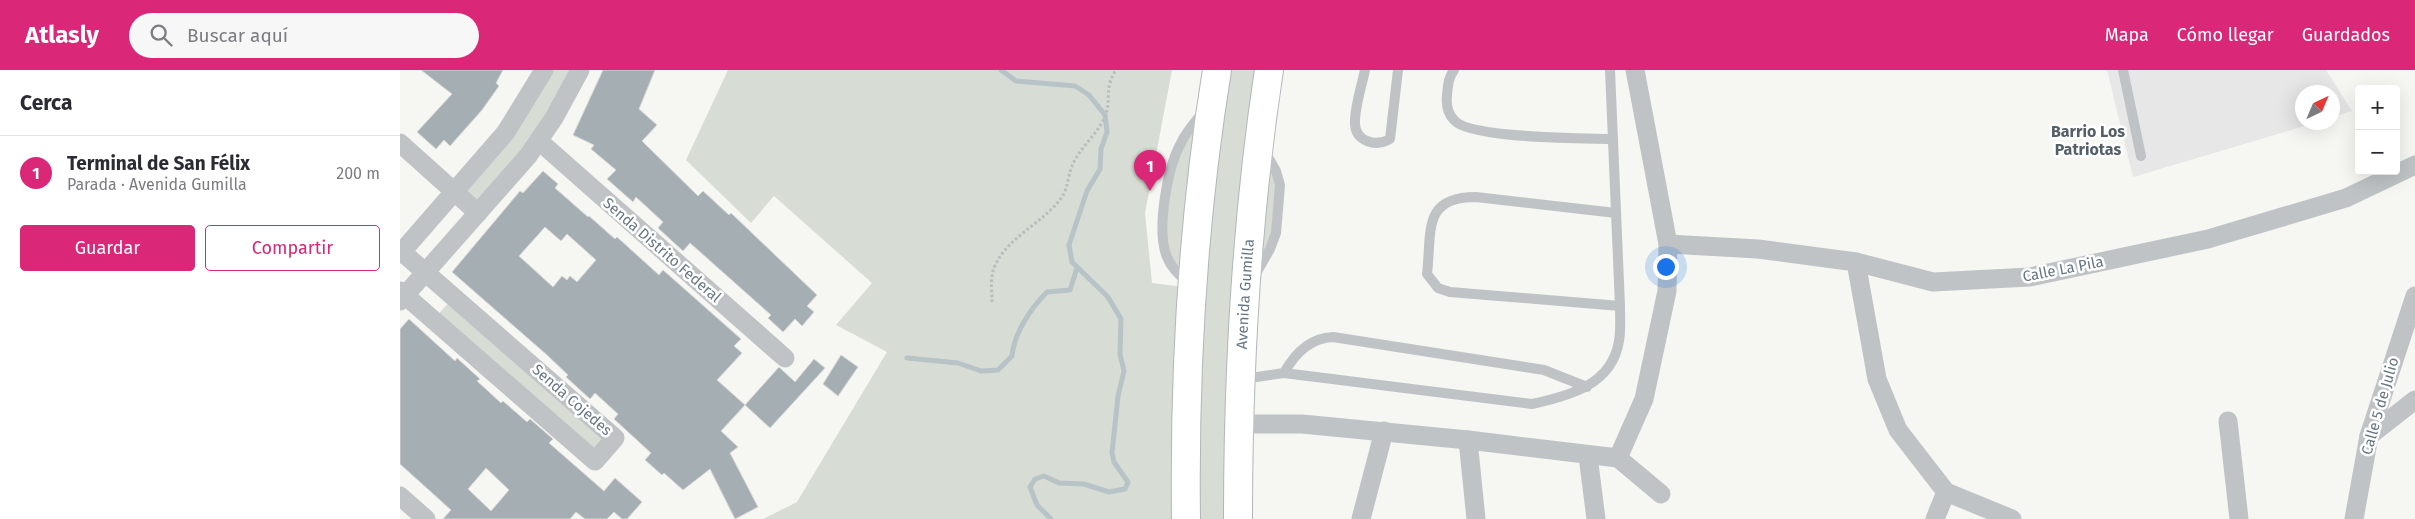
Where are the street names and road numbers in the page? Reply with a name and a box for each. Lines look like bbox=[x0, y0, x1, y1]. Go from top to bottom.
street label: Senda Distrito Federal bbox=[599, 194, 725, 306]
street label: Avenida Gumilla bbox=[1233, 238, 1258, 350]
street label: Calle La Pila bbox=[2021, 252, 2105, 286]
street label: Calle 5 de Julio bbox=[2358, 355, 2402, 457]
street label: Senda Cojedes bbox=[528, 361, 616, 439]

